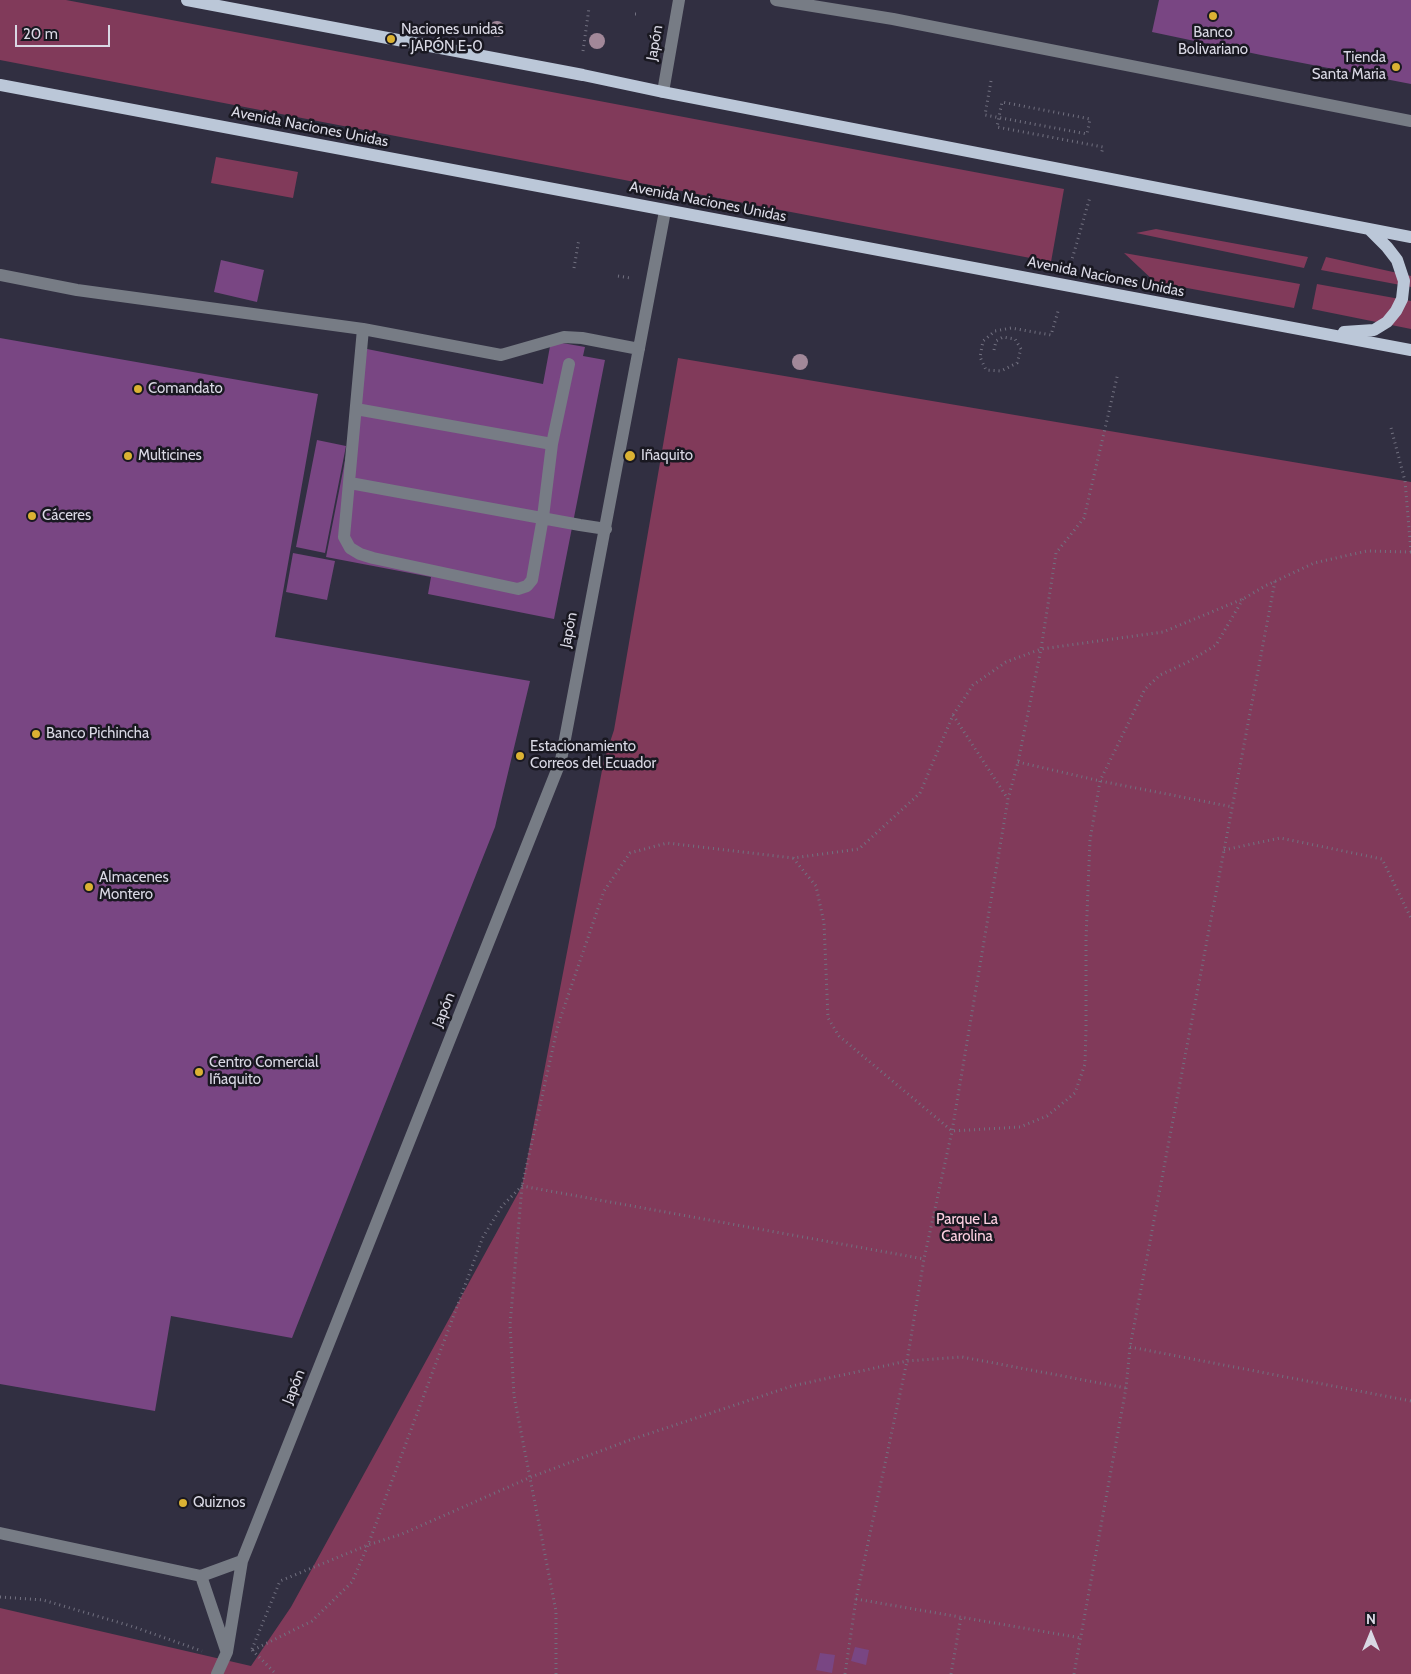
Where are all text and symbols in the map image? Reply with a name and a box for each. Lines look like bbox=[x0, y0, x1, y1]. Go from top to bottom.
marker: Banco Bolivariano bbox=[1207, 10, 1219, 22]
scale bar bbox=[18, 15, 112, 47]
place label: Naciones unidas - JAPÓN E-0 bbox=[401, 21, 504, 56]
street label: Japón bbox=[643, 24, 667, 62]
place label: Banco Bolivariano bbox=[1178, 24, 1248, 59]
text: 20 m bbox=[23, 25, 58, 43]
marker: Naciones unidas - JAPÓN E-0 bbox=[385, 33, 397, 45]
place label: Tienda Santa Maria bbox=[1312, 49, 1386, 84]
marker: Tienda Santa Maria bbox=[1390, 61, 1402, 73]
street label: Avenida Naciones Unidas bbox=[230, 103, 390, 151]
street label: Avenida Naciones Unidas bbox=[628, 178, 788, 226]
street label: Avenida Naciones Unidas bbox=[1026, 253, 1186, 301]
place label: Comandato bbox=[148, 380, 223, 398]
marker: Comandato bbox=[132, 383, 144, 395]
place label: Multicines bbox=[138, 447, 202, 465]
place label: Iñaquito bbox=[641, 447, 693, 465]
marker: Iñaquito bbox=[623, 449, 637, 463]
marker: Multicines bbox=[122, 450, 134, 462]
place label: Cáceres bbox=[42, 507, 91, 525]
marker: Cáceres bbox=[26, 510, 38, 522]
street label: Japón bbox=[557, 611, 581, 649]
place label: Banco Pichincha bbox=[46, 725, 149, 743]
marker: Banco Pichincha bbox=[30, 728, 42, 740]
place label: Estacionamiento Correos del Ecuador bbox=[530, 738, 656, 773]
marker: Estacionamiento Correos del Ecuador bbox=[514, 750, 526, 762]
place label: Almacenes Montero bbox=[99, 869, 169, 904]
marker: Almacenes Montero bbox=[83, 881, 95, 893]
street label: Japón bbox=[429, 990, 459, 1030]
place label: Centro Comercial Iñaquito bbox=[209, 1054, 319, 1089]
marker: Centro Comercial Iñaquito bbox=[193, 1066, 205, 1078]
park label: Parque La Carolina bbox=[936, 1211, 998, 1246]
street label: Japón bbox=[279, 1367, 309, 1407]
place label: Quiznos bbox=[193, 1494, 245, 1512]
marker: Quiznos bbox=[177, 1497, 189, 1509]
north arrow bbox=[1346, 1609, 1396, 1659]
text: N bbox=[1366, 1610, 1376, 1628]

